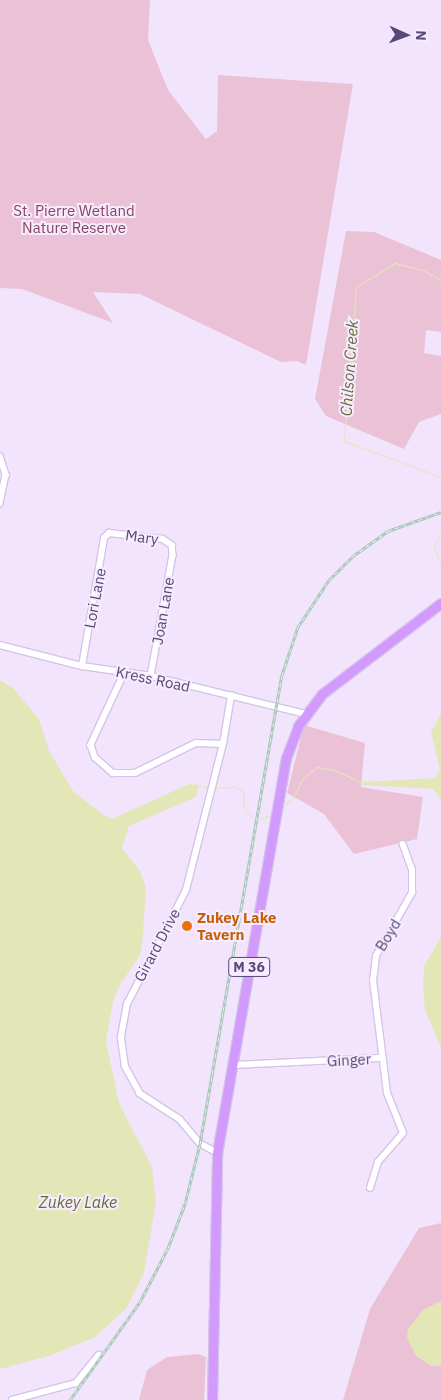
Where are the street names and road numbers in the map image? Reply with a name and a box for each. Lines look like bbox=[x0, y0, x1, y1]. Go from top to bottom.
street label: Mary bbox=[124, 526, 160, 548]
street label: Lori Lane bbox=[80, 566, 110, 630]
street label: Joan Lane bbox=[148, 576, 178, 646]
street label: Kress Road bbox=[114, 662, 192, 696]
street label: Girard Drive bbox=[130, 905, 184, 985]
street label: Boyd bbox=[371, 916, 405, 954]
road number: M 36 bbox=[228, 956, 270, 979]
street label: Ginger bbox=[326, 1050, 372, 1070]

